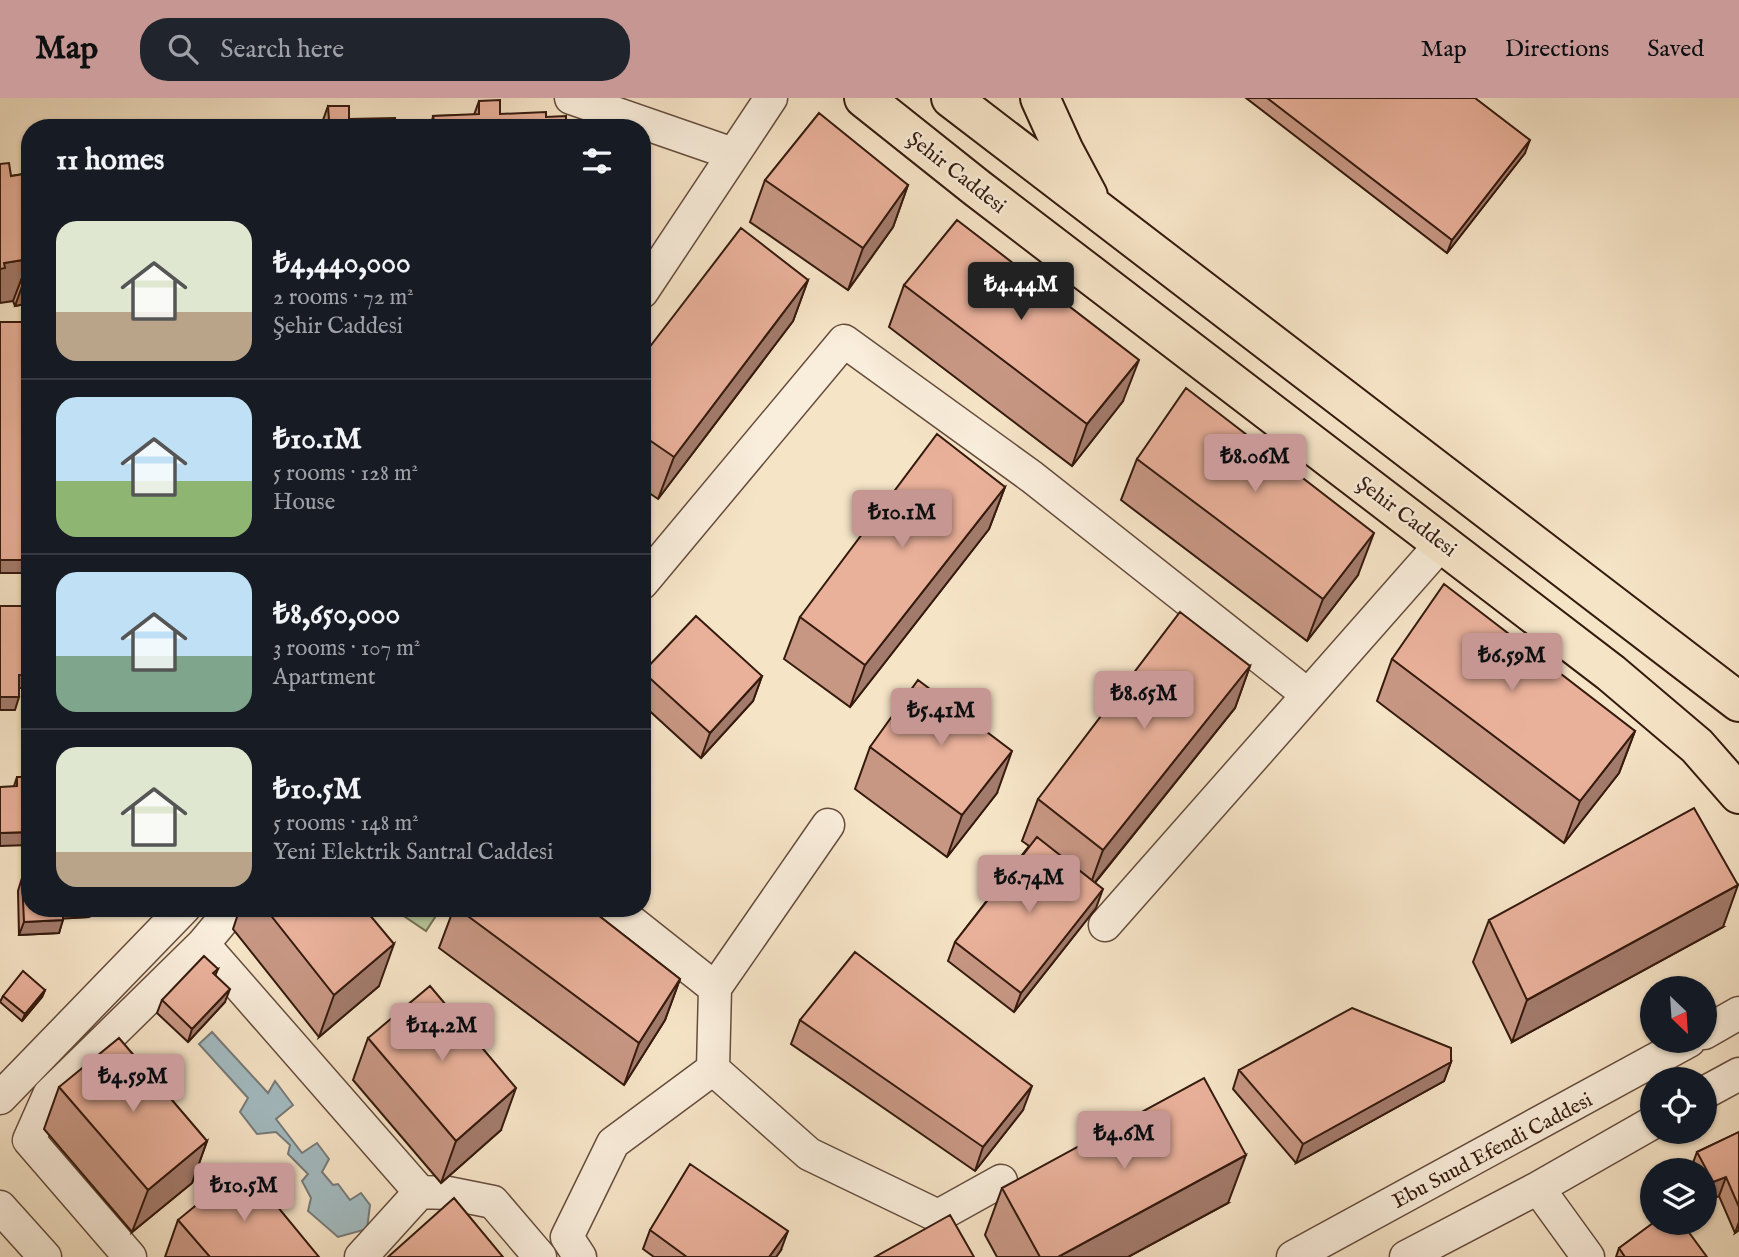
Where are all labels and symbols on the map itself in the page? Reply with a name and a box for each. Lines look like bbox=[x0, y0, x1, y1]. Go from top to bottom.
street label: Şehir Caddesi bbox=[901, 126, 1011, 220]
pin: ₺4.44M bbox=[964, 262, 1078, 322]
pin: ₺8.06M bbox=[1198, 434, 1312, 494]
street label: Şehir Caddesi bbox=[1351, 471, 1462, 564]
pin: ₺10.1M bbox=[845, 490, 959, 550]
pin: ₺6.59M bbox=[1455, 634, 1569, 693]
pin: ₺8.65M bbox=[1087, 672, 1201, 731]
pin: ₺5.41M bbox=[884, 688, 998, 748]
pin: ₺6.74M bbox=[972, 856, 1086, 915]
north arrow bbox=[1640, 976, 1717, 1054]
pin: ₺14.2M bbox=[385, 1004, 499, 1063]
pin: ₺4.59M bbox=[76, 1054, 190, 1114]
street label: Ebu Suud Efendi Caddesi bbox=[1388, 1087, 1597, 1216]
pin: ₺4.6M bbox=[1075, 1112, 1173, 1171]
pin: ₺10.5M bbox=[187, 1164, 301, 1223]

